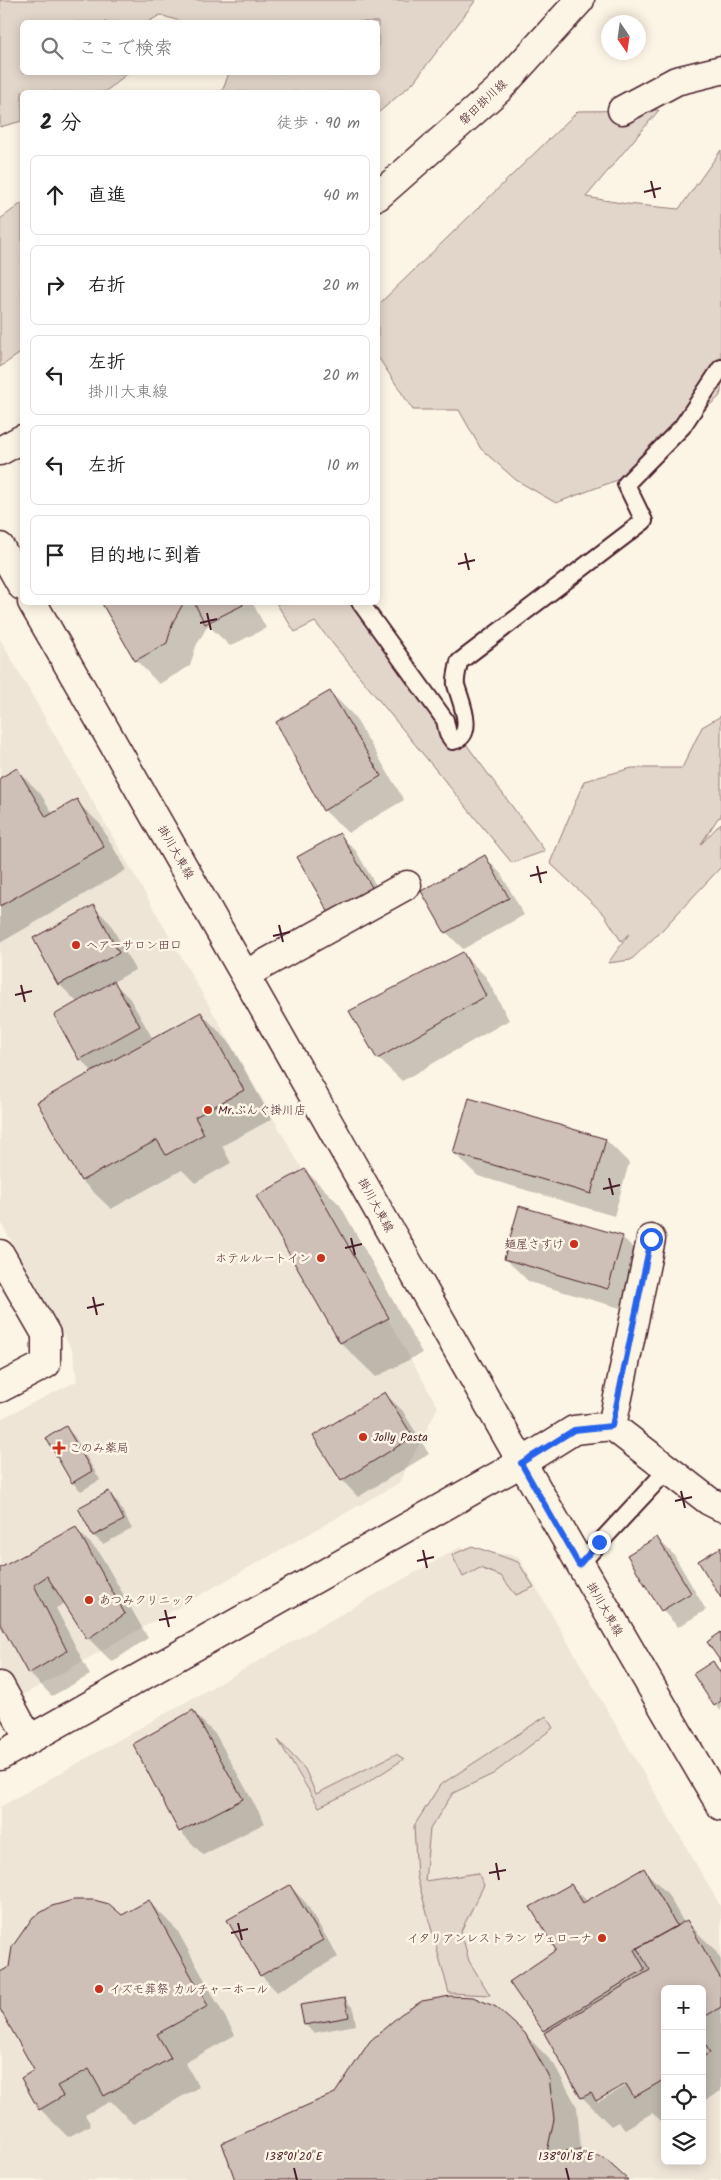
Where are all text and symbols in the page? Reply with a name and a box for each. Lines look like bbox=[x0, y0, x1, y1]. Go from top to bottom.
north arrow bbox=[601, 15, 646, 60]
search box bbox=[20, 20, 380, 75]
icon: search bbox=[38, 34, 66, 62]
text: ここで検索 bbox=[78, 34, 173, 64]
street label: 磐田掛川線 bbox=[455, 75, 512, 130]
text: 2 分 bbox=[40, 107, 81, 140]
text: 徒歩 · 90 m bbox=[276, 111, 360, 136]
icon: ahead bbox=[41, 181, 69, 209]
text: 直進 bbox=[88, 181, 126, 211]
text: 40 m bbox=[323, 183, 359, 208]
icon: right bbox=[41, 271, 69, 299]
text: 右折 bbox=[88, 271, 126, 301]
text: 20 m bbox=[323, 273, 359, 298]
text: 左折 bbox=[88, 348, 126, 378]
icon: left bbox=[41, 361, 69, 389]
text: 20 m bbox=[323, 363, 359, 388]
text: 掛川大東線 bbox=[88, 380, 168, 405]
icon: left bbox=[41, 451, 69, 479]
text: 左折 bbox=[88, 451, 126, 481]
text: 10 m bbox=[327, 453, 359, 478]
icon: arrive bbox=[41, 541, 69, 569]
text: 目的地に到着 bbox=[88, 541, 202, 571]
street label: 掛川大東線 bbox=[152, 822, 199, 883]
place label: ヘアーサロン田口 bbox=[86, 936, 182, 955]
marker: ヘアーサロン田口 bbox=[70, 939, 82, 951]
place label: Mr.ぶんぐ掛川店 bbox=[218, 1101, 306, 1120]
marker: Mr.ぶんぐ掛川店 bbox=[202, 1104, 214, 1116]
street label: 掛川大東線 bbox=[353, 1174, 398, 1236]
route start bbox=[640, 1228, 663, 1251]
place label: 麺屋さすけ bbox=[504, 1235, 564, 1254]
marker: 麺屋さすけ bbox=[568, 1238, 580, 1250]
place label: ホテルルートイン bbox=[215, 1249, 311, 1268]
marker: ホテルルートイン bbox=[315, 1252, 327, 1264]
place label: Jolly Pasta bbox=[373, 1428, 428, 1447]
marker: Jolly Pasta bbox=[357, 1431, 369, 1443]
place label: このみ薬局 bbox=[69, 1439, 129, 1458]
marker: このみ薬局 bbox=[53, 1442, 65, 1454]
route end bbox=[588, 1531, 611, 1554]
street label: 掛川大東線 bbox=[581, 1579, 628, 1640]
place label: あつみクリニック bbox=[99, 1591, 195, 1610]
marker: あつみクリニック bbox=[83, 1594, 95, 1606]
place label: イタリアンレストラン ヴェローナ bbox=[407, 1929, 592, 1948]
marker: イタリアンレストラン ヴェローナ bbox=[596, 1932, 608, 1944]
place label: イズモ葬祭 カルチャーホール bbox=[109, 1980, 268, 1999]
marker: イズモ葬祭 カルチャーホール bbox=[93, 1983, 105, 1995]
map controls bbox=[661, 1985, 706, 2165]
button: + bbox=[661, 1985, 706, 2030]
button: − bbox=[661, 2030, 706, 2075]
button: locate bbox=[661, 2075, 706, 2120]
button: layers bbox=[661, 2120, 706, 2165]
text: 138°01'20"E bbox=[265, 2147, 324, 2166]
text: 138°01'18"E bbox=[538, 2147, 595, 2166]

